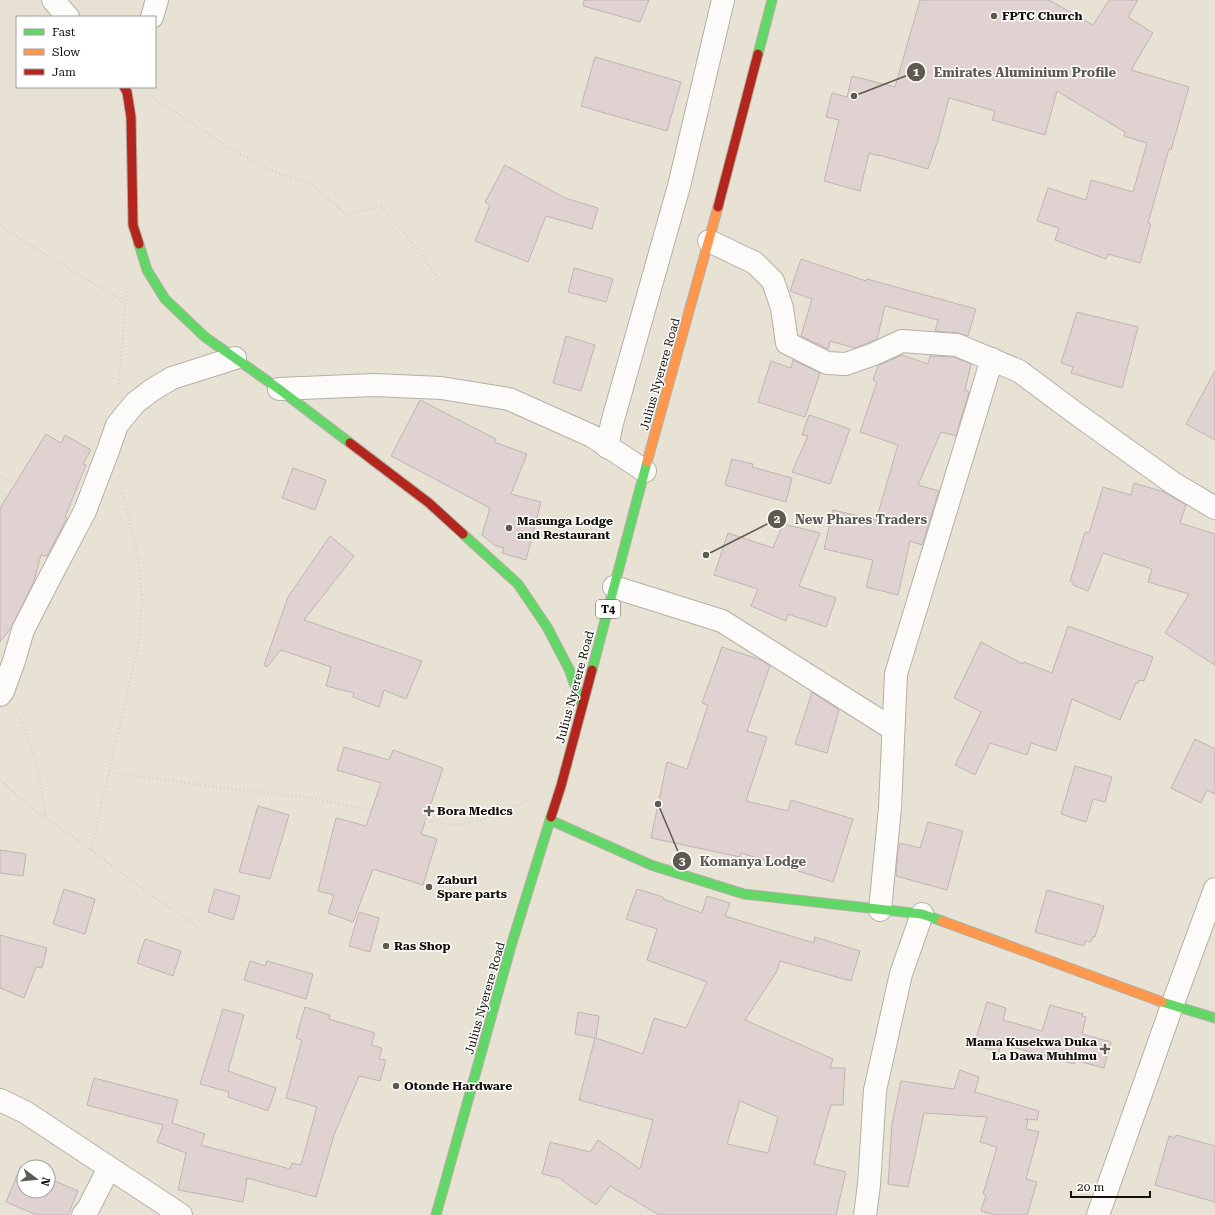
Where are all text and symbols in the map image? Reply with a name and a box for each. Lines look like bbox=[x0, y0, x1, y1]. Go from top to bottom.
place label: FPTC Church bbox=[1002, 9, 1082, 23]
marker: FPTC Church bbox=[989, 11, 999, 21]
legend bbox=[16, 16, 156, 88]
text: Fast bbox=[52, 25, 76, 39]
text: Slow bbox=[52, 45, 80, 59]
callout: Emirates Aluminium Profile bbox=[906, 60, 1124, 85]
text: Jam bbox=[52, 65, 76, 79]
text: 1 bbox=[913, 65, 920, 79]
text: Emirates Aluminium Profile bbox=[934, 65, 1117, 80]
street label: Julius Nyerere Road bbox=[637, 316, 683, 432]
callout: New Phares Traders bbox=[767, 507, 935, 532]
text: 2 bbox=[774, 512, 781, 526]
text: New Phares Traders bbox=[795, 512, 927, 527]
place label: Masunga Lodge and Restaurant bbox=[517, 514, 613, 542]
marker: Masunga Lodge and Restaurant bbox=[504, 523, 514, 533]
road number: T4 bbox=[596, 600, 620, 618]
street label: Julius Nyerere Road bbox=[553, 629, 597, 745]
place label: Bora Medics bbox=[437, 804, 513, 818]
marker: Bora Medics bbox=[424, 806, 434, 816]
callout: Komanya Lodge bbox=[672, 848, 814, 873]
text: 3 bbox=[679, 854, 686, 868]
text: Komanya Lodge bbox=[700, 854, 807, 869]
place label: Zaburi Spare parts bbox=[437, 873, 507, 901]
marker: Zaburi Spare parts bbox=[424, 882, 434, 892]
place label: Ras Shop bbox=[394, 939, 451, 953]
street label: Julius Nyerere Road bbox=[462, 940, 508, 1056]
marker: Ras Shop bbox=[381, 941, 391, 951]
place label: Mama Kusekwa Duka La Dawa Muhimu bbox=[966, 1035, 1097, 1063]
marker: Mama Kusekwa Duka La Dawa Muhimu bbox=[1100, 1044, 1110, 1054]
place label: Otonde Hardware bbox=[404, 1079, 512, 1093]
marker: Otonde Hardware bbox=[391, 1081, 401, 1091]
north arrow bbox=[16, 1159, 56, 1199]
scale bar bbox=[1071, 1173, 1150, 1199]
text: N bbox=[38, 1176, 53, 1188]
text: 20 m bbox=[1077, 1180, 1104, 1194]

